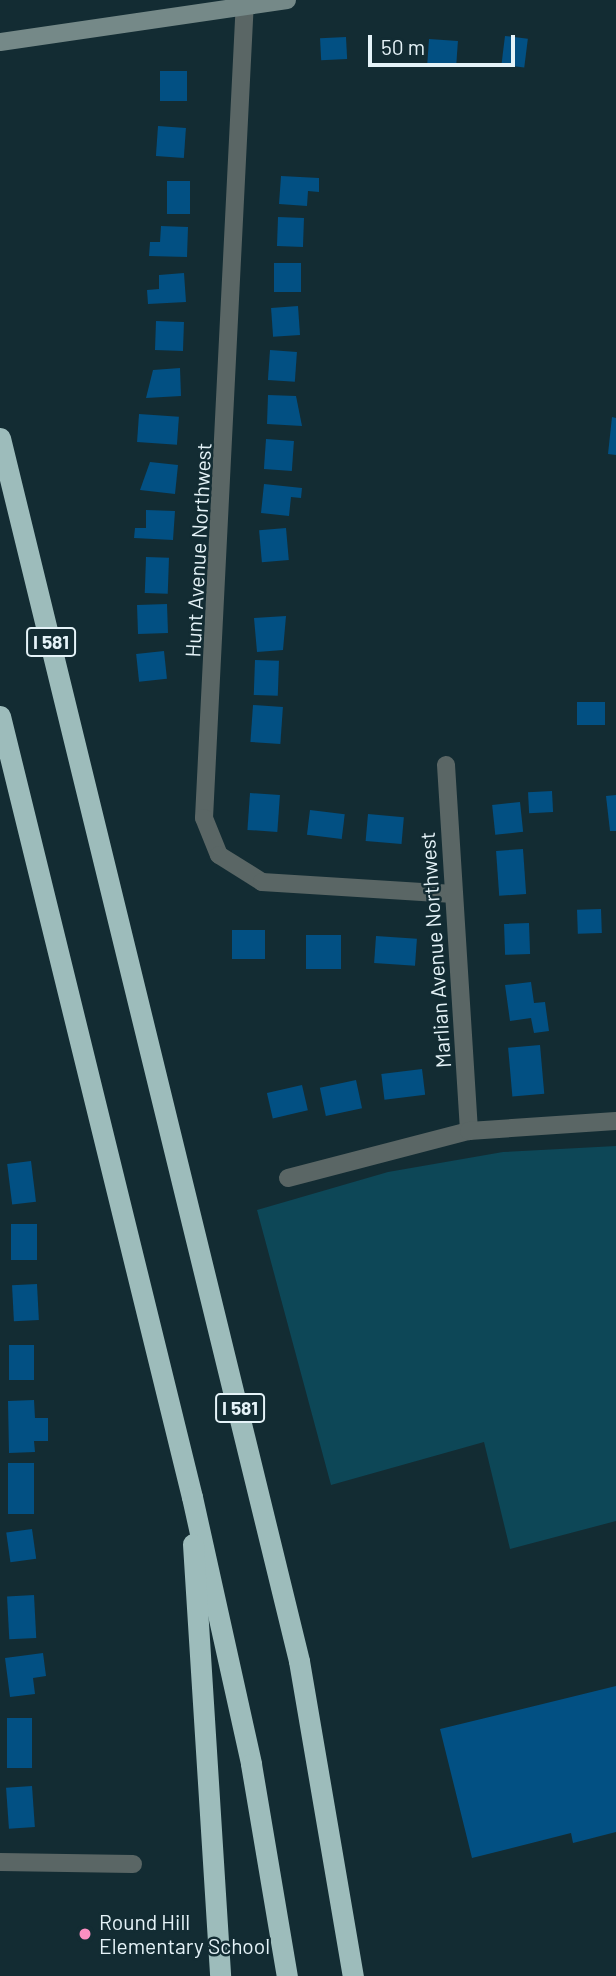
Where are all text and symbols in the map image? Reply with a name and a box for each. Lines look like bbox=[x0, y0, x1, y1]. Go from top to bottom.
scale bar bbox=[371, 21, 518, 65]
text: 50 m bbox=[381, 34, 425, 59]
street label: Hunt Avenue Northwest bbox=[180, 442, 216, 658]
road number: I 581 bbox=[25, 626, 77, 657]
street label: Marlian Avenue Northwest bbox=[414, 831, 456, 1069]
road number: I 581 bbox=[214, 1392, 266, 1424]
place label: Round Hill Elementary School bbox=[99, 1909, 270, 1959]
marker: Round Hill Elementary School bbox=[77, 1926, 93, 1942]

